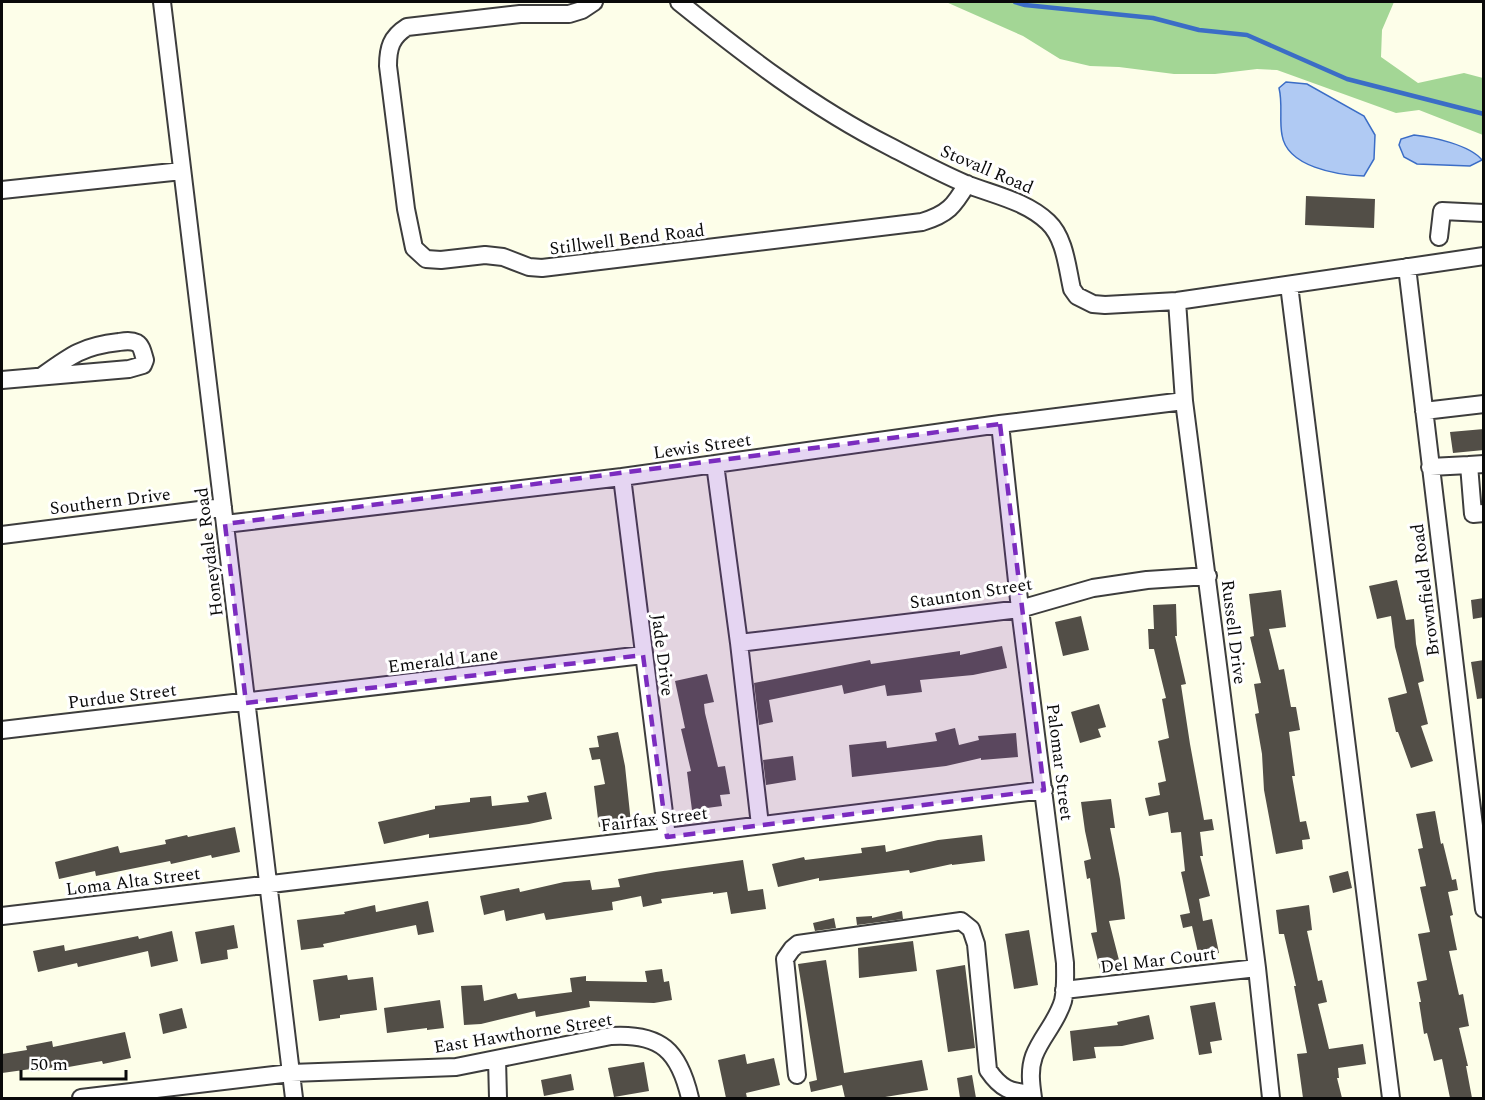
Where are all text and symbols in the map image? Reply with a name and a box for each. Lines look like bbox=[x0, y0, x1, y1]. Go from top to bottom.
street label: Stovall Road bbox=[936, 138, 1038, 201]
street label: Stillwell Bend Road bbox=[548, 217, 706, 262]
street label: Lewis Street bbox=[651, 426, 753, 467]
street label: Southern Drive bbox=[48, 481, 172, 522]
street label: Honeydale Road bbox=[188, 486, 231, 618]
street label: Brownfield Road bbox=[1404, 522, 1447, 658]
street label: Staunton Street bbox=[908, 570, 1034, 617]
street label: Russell Drive bbox=[1214, 578, 1253, 686]
street label: Jade Drive bbox=[644, 612, 681, 698]
street label: Emerald Lane bbox=[386, 640, 500, 681]
street label: Purdue Street bbox=[66, 676, 178, 717]
street label: Palomar Street bbox=[1039, 702, 1080, 822]
street label: Fairfax Street bbox=[599, 800, 709, 839]
street label: Loma Alta Street bbox=[64, 860, 202, 903]
street label: Del Mar Court bbox=[1099, 940, 1218, 981]
street label: East Hawthorne Street bbox=[432, 1006, 614, 1061]
scale bar bbox=[21, 1043, 126, 1081]
text: 50 m bbox=[30, 1051, 68, 1078]

